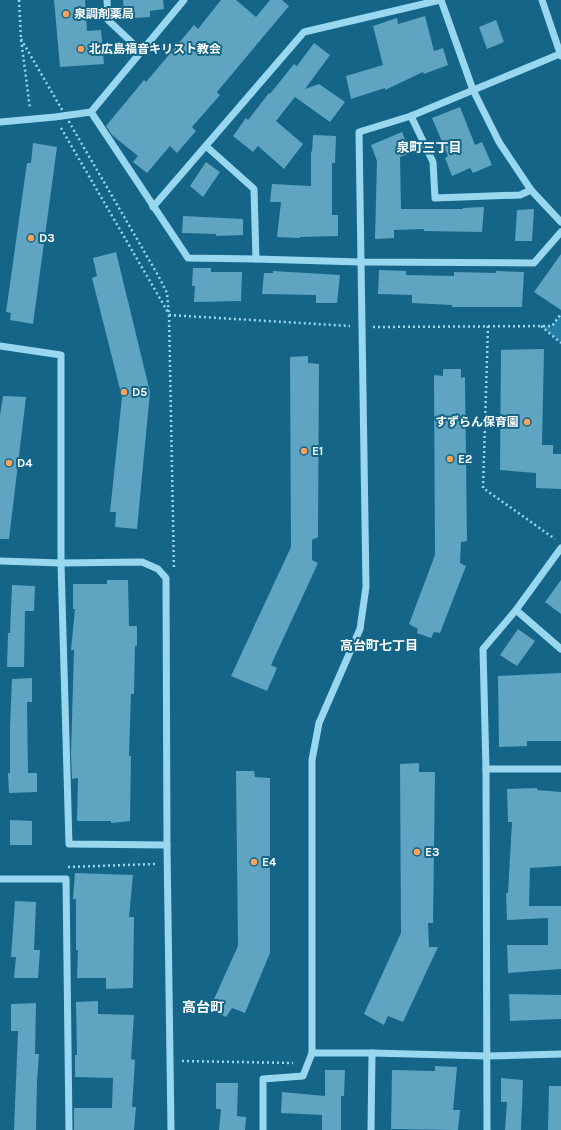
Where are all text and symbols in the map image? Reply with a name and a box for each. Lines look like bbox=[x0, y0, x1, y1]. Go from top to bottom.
place label: 泉調剤薬局 bbox=[74, 7, 134, 21]
marker: 泉調剤薬局 bbox=[61, 9, 71, 19]
place label: 北広島福音キリスト教会 bbox=[89, 42, 221, 56]
marker: 北広島福音キリスト教会 bbox=[76, 44, 86, 54]
district label: 泉町三丁目 bbox=[396, 140, 462, 155]
place label: D3 bbox=[39, 231, 55, 245]
marker: D3 bbox=[26, 233, 36, 243]
place label: D5 bbox=[132, 385, 147, 399]
marker: D5 bbox=[119, 387, 129, 397]
place label: すずらん保育園 bbox=[435, 415, 519, 429]
marker: すずらん保育園 bbox=[522, 417, 532, 427]
place label: E1 bbox=[312, 444, 323, 458]
marker: E1 bbox=[299, 446, 309, 456]
place label: E2 bbox=[458, 452, 472, 466]
marker: E2 bbox=[445, 454, 455, 464]
place label: D4 bbox=[17, 456, 32, 470]
marker: D4 bbox=[4, 458, 14, 468]
district label: 高台町七丁目 bbox=[340, 638, 418, 653]
place label: E3 bbox=[425, 845, 440, 859]
marker: E3 bbox=[412, 847, 422, 857]
place label: E4 bbox=[262, 855, 276, 869]
marker: E4 bbox=[249, 857, 259, 867]
district label: 高台町 bbox=[182, 999, 224, 1016]

